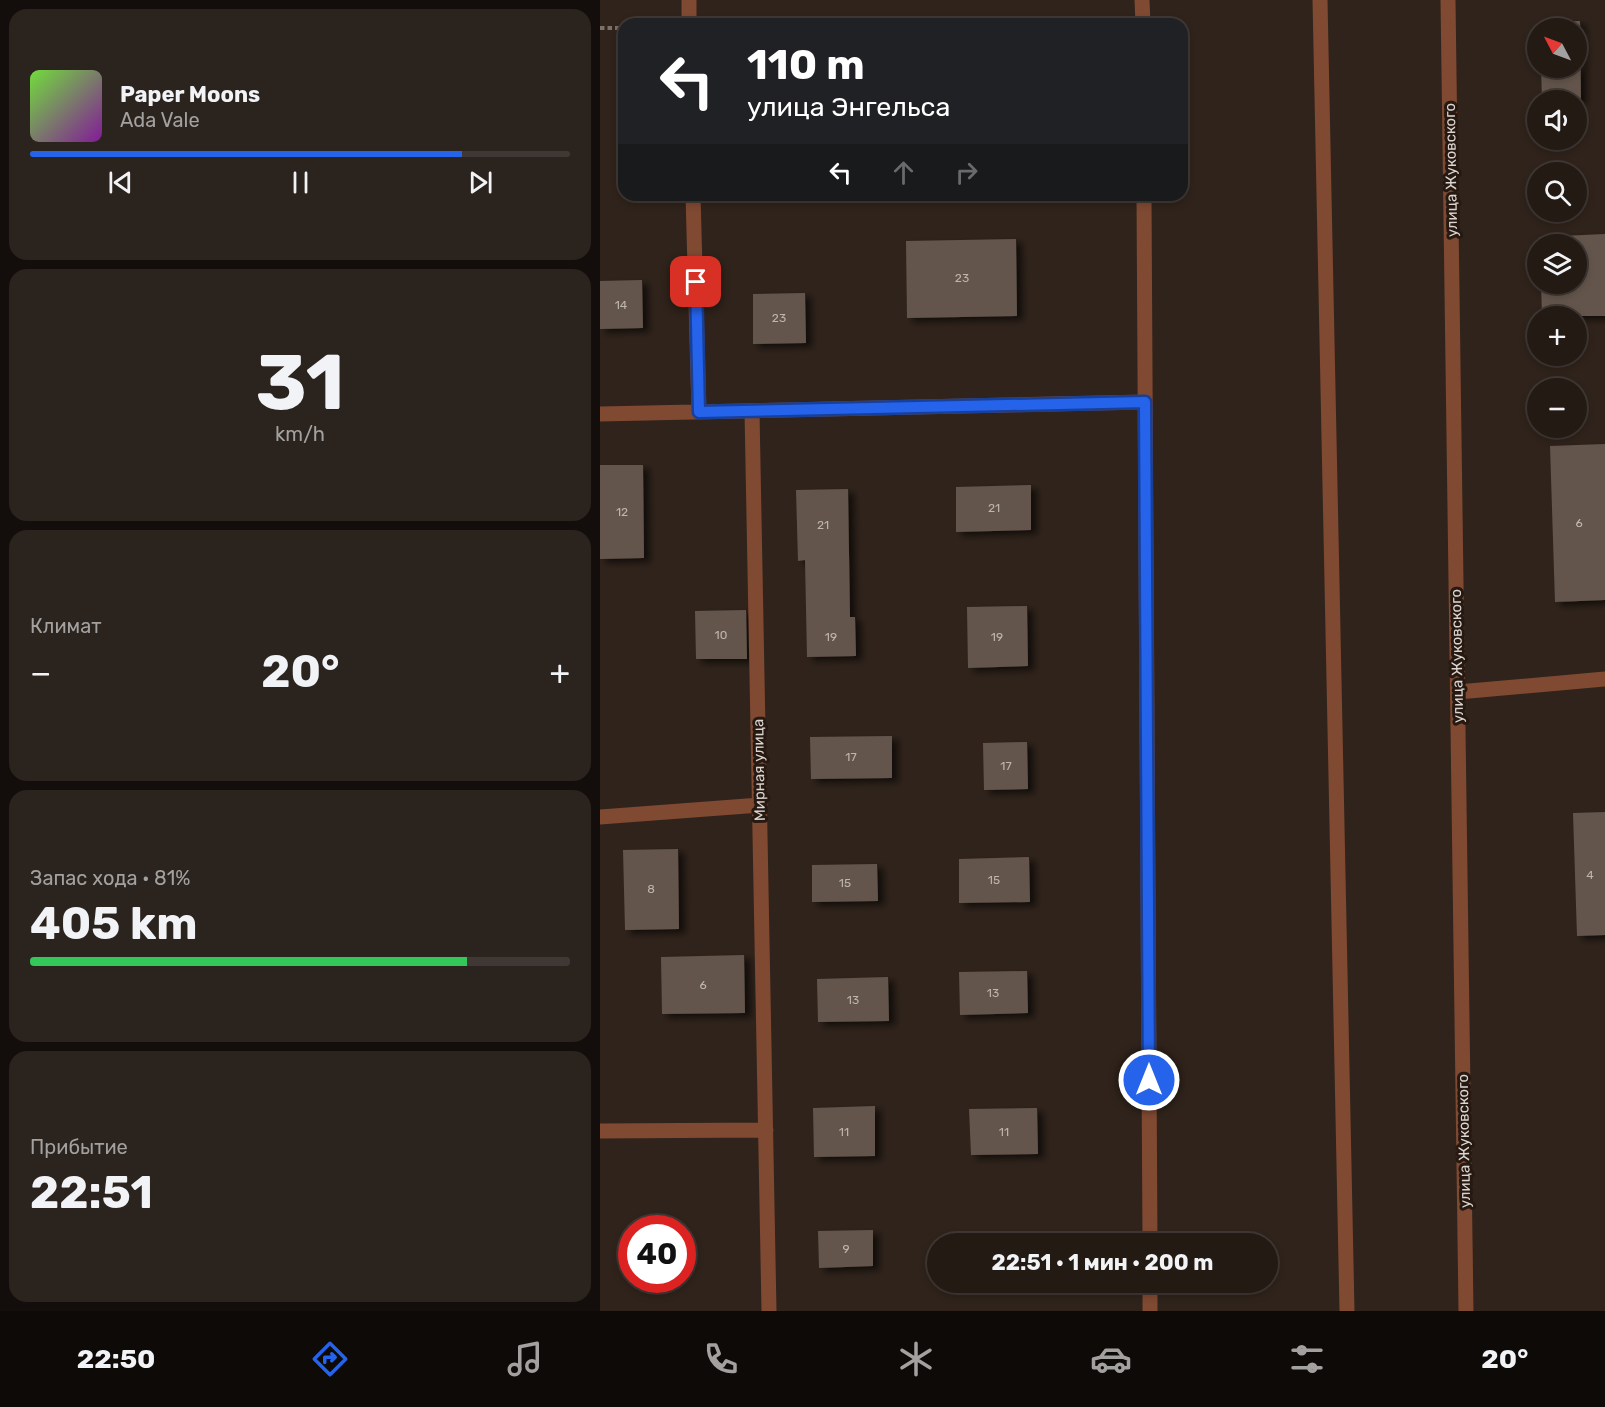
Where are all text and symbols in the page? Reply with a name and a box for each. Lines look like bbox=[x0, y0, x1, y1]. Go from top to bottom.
north arrow bbox=[1527, 18, 1587, 78]
map controls bbox=[1527, 18, 1587, 438]
text: 110 m bbox=[747, 40, 865, 90]
icon: left bbox=[648, 42, 726, 120]
text: Paper Moons bbox=[120, 81, 260, 108]
button: sound bbox=[1527, 90, 1587, 150]
text: улица Энгельса bbox=[747, 91, 950, 123]
street label: улица Жуковского bbox=[1441, 103, 1461, 237]
text: Ada Vale bbox=[120, 108, 200, 132]
icon: left bbox=[824, 156, 857, 189]
icon: ahead bbox=[887, 156, 920, 189]
icon: right bbox=[950, 156, 983, 189]
button: search bbox=[1527, 162, 1587, 222]
icon: previous bbox=[104, 166, 137, 199]
icon: pause bbox=[284, 166, 317, 199]
icon: next bbox=[464, 166, 497, 199]
button: layers bbox=[1527, 234, 1587, 294]
pin bbox=[670, 256, 721, 307]
icon: arrive bbox=[679, 265, 712, 298]
house number: 23 bbox=[955, 271, 969, 285]
house number: 14 bbox=[615, 298, 628, 312]
button: + bbox=[1527, 306, 1587, 366]
house number: 23 bbox=[772, 311, 786, 325]
text: 31 bbox=[255, 336, 345, 429]
button: − bbox=[1527, 378, 1587, 438]
text: km/h bbox=[275, 422, 325, 446]
house number: 21 bbox=[988, 501, 1000, 515]
house number: 12 bbox=[616, 505, 628, 519]
house number: 6 bbox=[1575, 516, 1583, 530]
house number: 21 bbox=[817, 518, 829, 532]
street label: улица Жуковского bbox=[1447, 589, 1467, 723]
text: Климат bbox=[30, 614, 102, 638]
house number: 10 bbox=[715, 628, 727, 642]
house number: 19 bbox=[825, 630, 837, 644]
house number: 19 bbox=[991, 630, 1003, 644]
text: 20° bbox=[261, 645, 340, 698]
text: − bbox=[30, 653, 51, 692]
text: + bbox=[549, 653, 570, 692]
street label: Мирная улица bbox=[749, 719, 769, 821]
house number: 17 bbox=[845, 750, 857, 764]
house number: 17 bbox=[1000, 759, 1012, 773]
text: Запас хода · 81% bbox=[30, 866, 190, 890]
house number: 4 bbox=[1586, 868, 1594, 882]
house number: 15 bbox=[988, 873, 1000, 887]
house number: 15 bbox=[839, 876, 851, 890]
house number: 8 bbox=[647, 882, 655, 896]
text: 405 km bbox=[30, 897, 198, 950]
house number: 6 bbox=[699, 978, 707, 992]
house number: 13 bbox=[987, 986, 999, 1000]
house number: 13 bbox=[847, 993, 859, 1007]
position arrow bbox=[1117, 1048, 1181, 1112]
street label: улица Жуковского bbox=[1454, 1074, 1474, 1208]
house number: 11 bbox=[839, 1125, 849, 1139]
house number: 11 bbox=[999, 1125, 1009, 1139]
text: Прибытие bbox=[30, 1135, 128, 1159]
text: 22:51 bbox=[30, 1166, 153, 1219]
speed limit sign: 40 bbox=[618, 1215, 696, 1293]
house number: 9 bbox=[842, 1242, 850, 1256]
text: 22:51 · 1 мин · 200 m bbox=[992, 1249, 1213, 1276]
icon: directions bbox=[309, 1338, 351, 1380]
icon: music bbox=[504, 1338, 546, 1380]
icon: phone bbox=[700, 1338, 742, 1380]
icon: climate bbox=[895, 1338, 937, 1380]
icon: car bbox=[1090, 1338, 1132, 1380]
icon: filters bbox=[1286, 1338, 1328, 1380]
text: 22:50 bbox=[77, 1343, 155, 1375]
text: 20° bbox=[1481, 1343, 1528, 1375]

